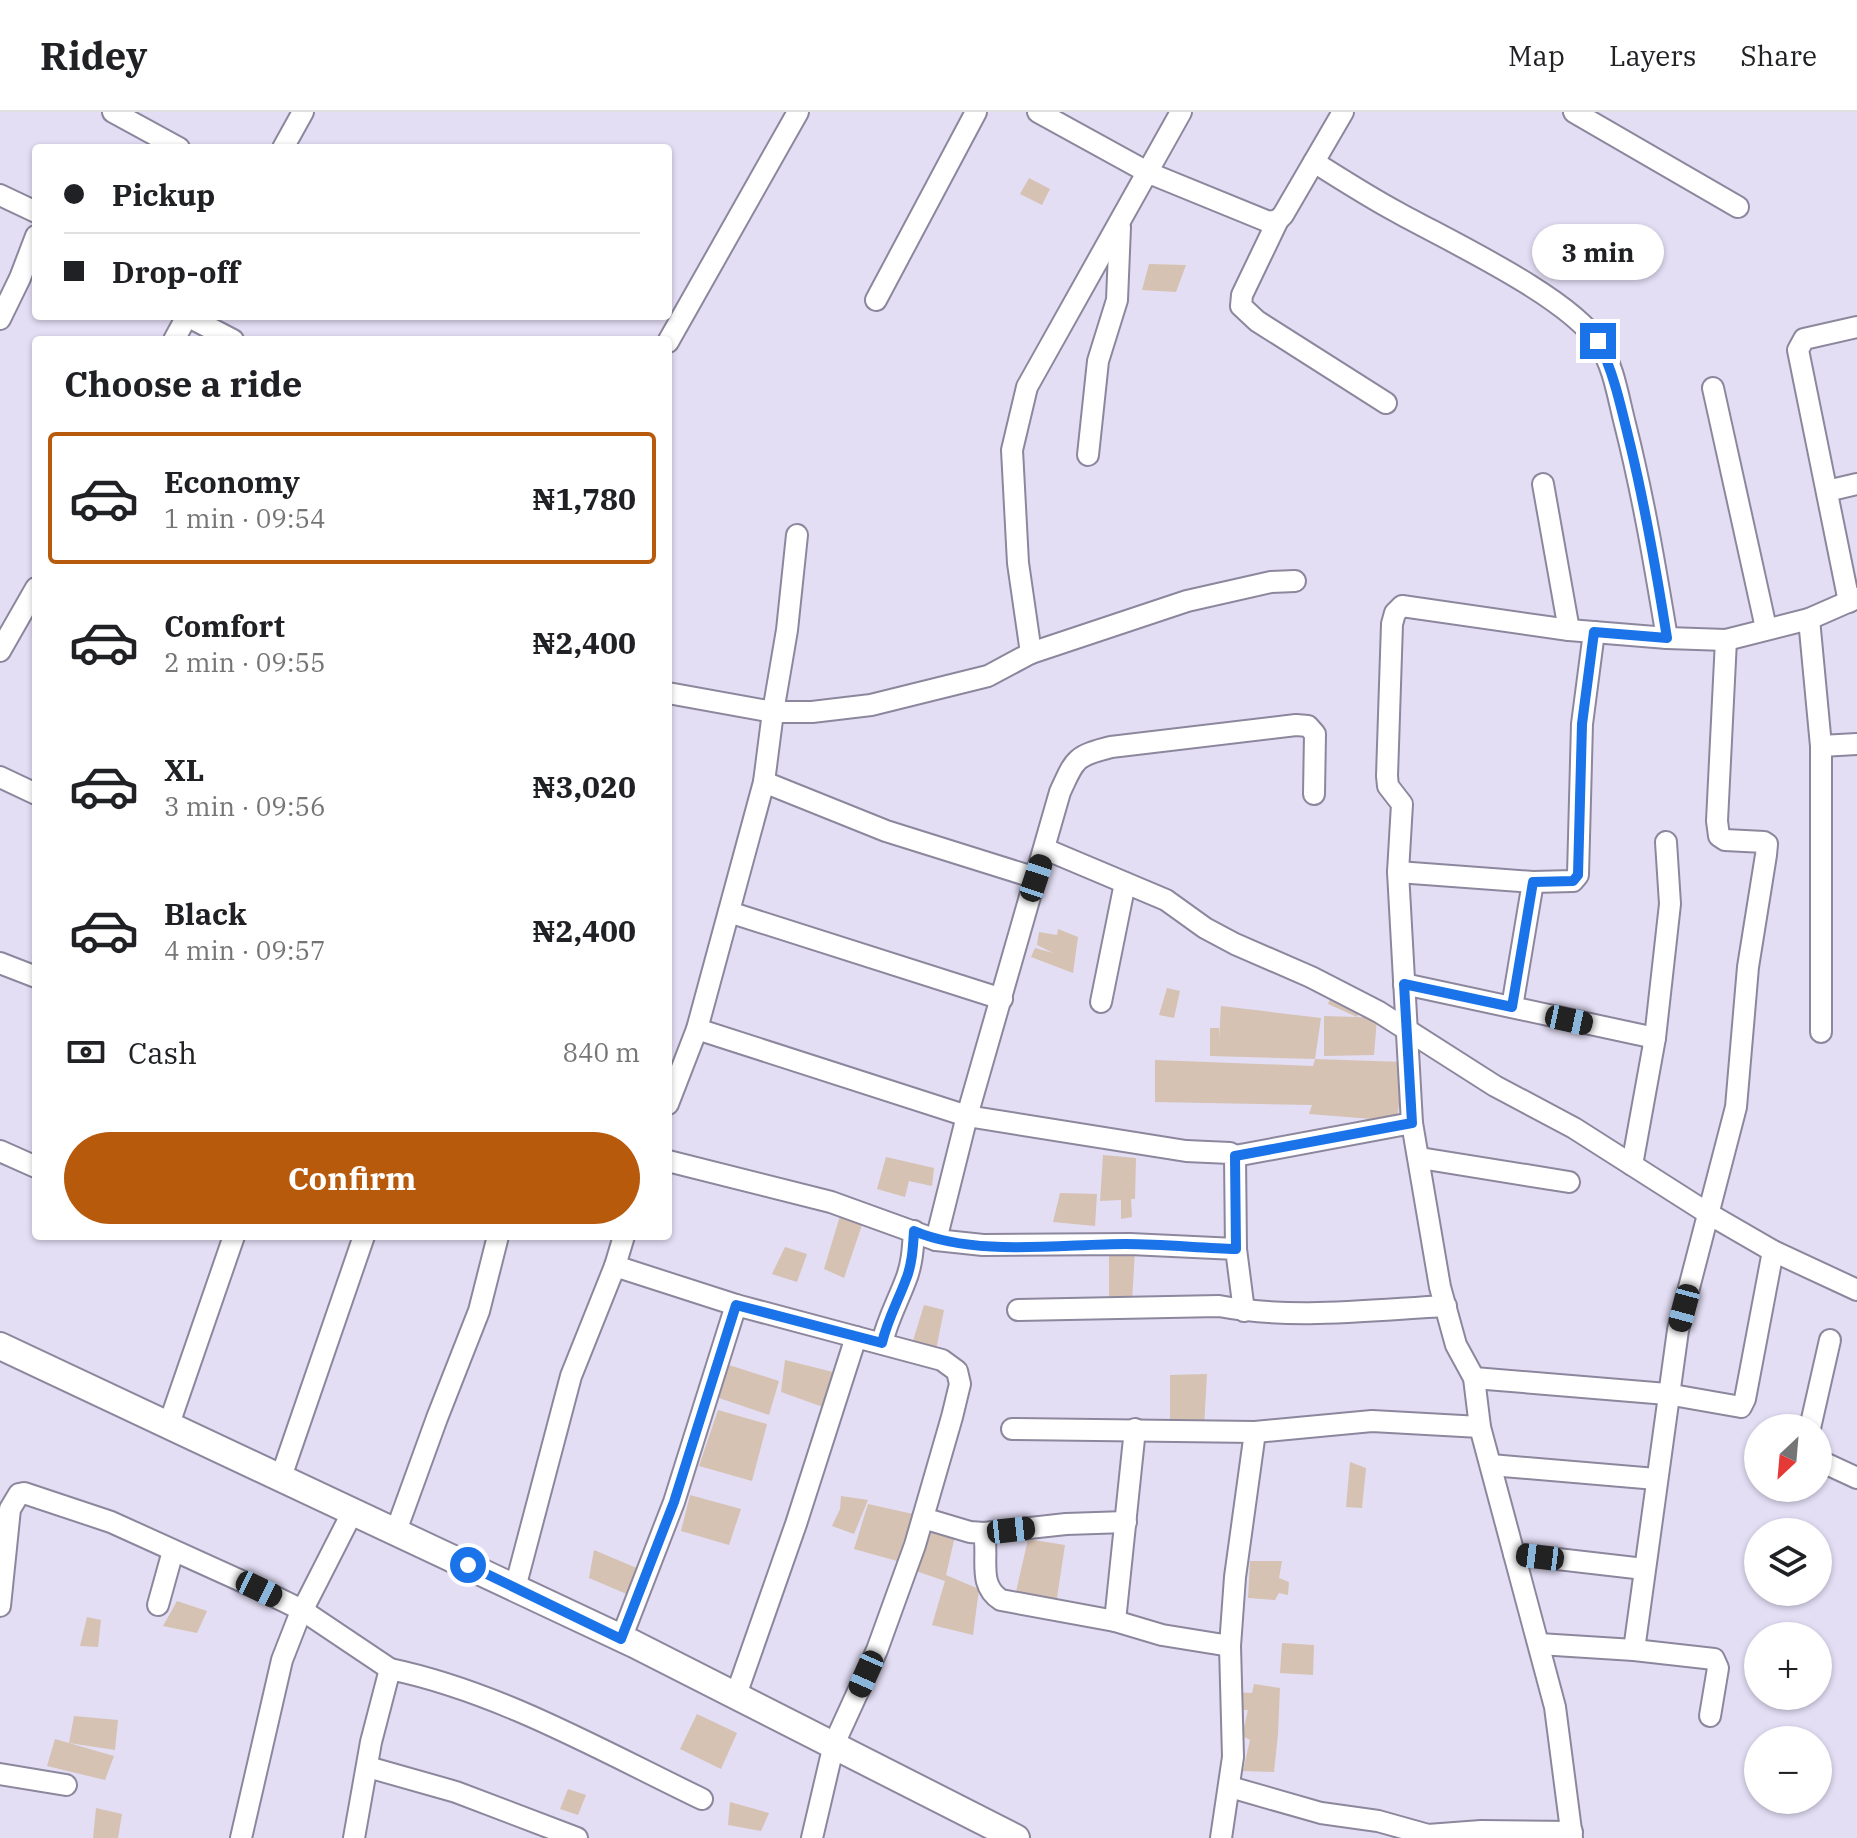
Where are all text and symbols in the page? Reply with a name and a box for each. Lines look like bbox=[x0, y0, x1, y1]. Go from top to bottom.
text: Ridey bbox=[40, 31, 148, 80]
text: Map bbox=[1508, 37, 1565, 74]
text: Layers bbox=[1609, 37, 1696, 74]
text: Share bbox=[1740, 37, 1817, 74]
text: Pickup bbox=[112, 175, 215, 214]
callout: 3 min bbox=[1532, 225, 1664, 281]
text: 3 min bbox=[1562, 235, 1634, 269]
text: Drop-off bbox=[112, 252, 240, 291]
route end bbox=[1580, 323, 1616, 359]
text: Choose a ride bbox=[64, 360, 303, 407]
icon: car bbox=[68, 462, 140, 534]
text: Economy bbox=[164, 462, 300, 501]
text: ₦1,780 bbox=[532, 479, 636, 518]
text: 1 min · 09:54 bbox=[164, 501, 326, 535]
icon: car bbox=[68, 606, 140, 678]
text: Comfort bbox=[164, 606, 285, 645]
text: ₦2,400 bbox=[532, 623, 636, 662]
text: 2 min · 09:55 bbox=[164, 645, 326, 679]
icon: car bbox=[68, 750, 140, 822]
text: XL bbox=[164, 750, 204, 789]
text: ₦3,020 bbox=[532, 767, 636, 806]
text: 3 min · 09:56 bbox=[164, 789, 326, 823]
car bbox=[1017, 851, 1055, 905]
icon: car bbox=[68, 894, 140, 966]
text: Black bbox=[164, 894, 247, 933]
text: ₦2,400 bbox=[532, 911, 636, 950]
text: 4 min · 09:57 bbox=[164, 933, 326, 967]
car bbox=[1543, 1003, 1595, 1037]
icon: cash bbox=[64, 1030, 108, 1074]
text: Cash bbox=[128, 1033, 197, 1072]
text: 840 m bbox=[562, 1035, 640, 1069]
button: Confirm bbox=[64, 1132, 640, 1224]
car bbox=[1666, 1282, 1702, 1334]
north arrow bbox=[1744, 1414, 1832, 1502]
map controls bbox=[1744, 1414, 1832, 1814]
car bbox=[986, 1516, 1036, 1544]
button: layers bbox=[1744, 1518, 1832, 1606]
car bbox=[1515, 1542, 1565, 1572]
route start bbox=[450, 1547, 486, 1583]
car bbox=[232, 1568, 286, 1610]
button: + bbox=[1744, 1622, 1832, 1710]
car bbox=[845, 1647, 887, 1701]
button: − bbox=[1744, 1726, 1832, 1814]

